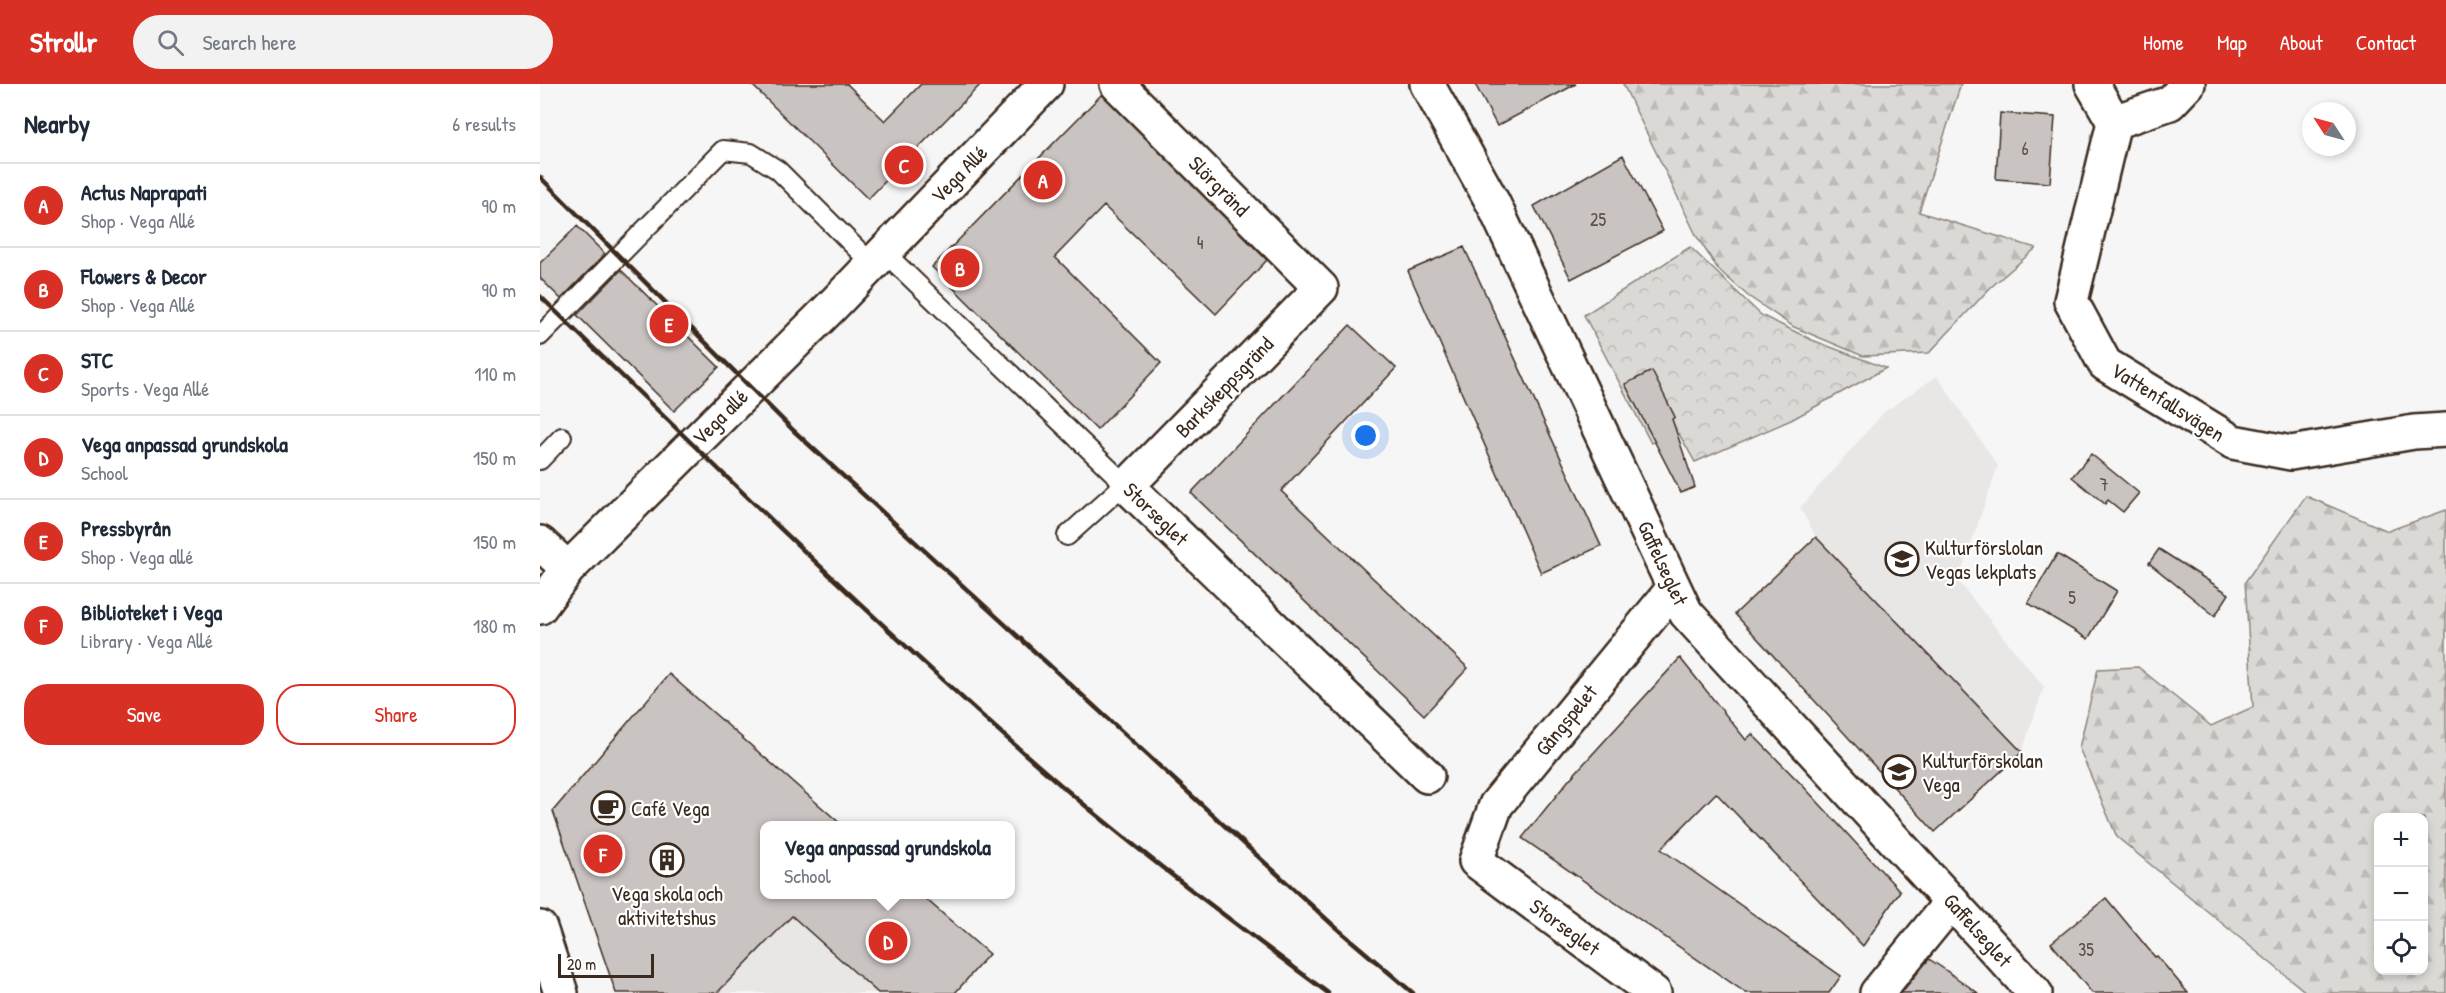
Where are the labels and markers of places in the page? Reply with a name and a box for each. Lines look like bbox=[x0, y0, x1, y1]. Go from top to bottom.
pin: C bbox=[884, 142, 924, 188]
pin: A bbox=[1024, 158, 1062, 202]
pin: B bbox=[940, 246, 980, 291]
pin: E bbox=[650, 302, 688, 346]
place label: Kulturförslolan Vegas lekplats bbox=[1925, 533, 2043, 586]
school or university icon: Kulturförslolan Vegas lekplats bbox=[1884, 541, 1920, 577]
place label: Kulturförskolan Vega bbox=[1922, 746, 2043, 799]
school or university icon: Kulturförskolan Vega bbox=[1881, 754, 1917, 790]
cafe icon: Café Vega bbox=[590, 790, 626, 826]
place label: Café Vega bbox=[631, 794, 709, 823]
pin: F bbox=[584, 832, 622, 876]
building icon: Vega skola och aktivitetshus bbox=[649, 842, 685, 878]
place label: Vega skola och aktivitetshus bbox=[611, 879, 723, 932]
pin: D bbox=[868, 918, 908, 964]

